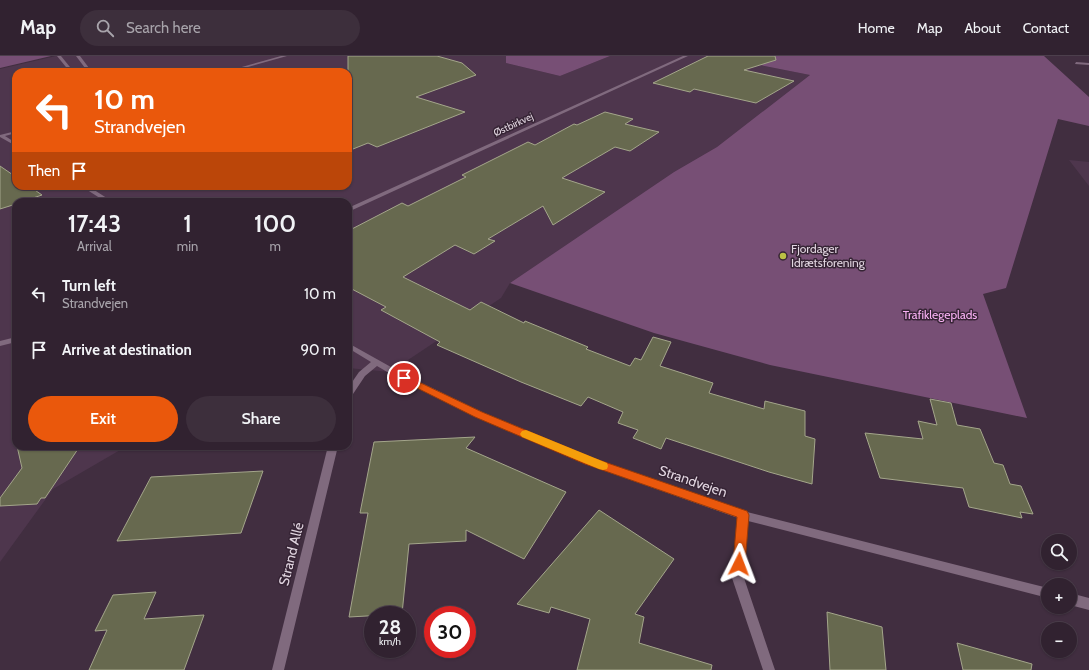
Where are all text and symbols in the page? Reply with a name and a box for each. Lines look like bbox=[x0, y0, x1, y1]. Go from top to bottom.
search box bbox=[80, 10, 360, 46]
text: Map bbox=[20, 16, 56, 39]
icon: search bbox=[94, 17, 116, 39]
text: Search here bbox=[126, 19, 201, 37]
text: Home bbox=[858, 19, 895, 37]
text: Map bbox=[917, 19, 942, 37]
text: About bbox=[964, 19, 1001, 37]
text: Contact bbox=[1023, 19, 1069, 37]
text: 10 m bbox=[94, 82, 155, 116]
icon: left bbox=[28, 84, 80, 136]
street label: Østbirkvej bbox=[491, 110, 535, 139]
text: Strandvejen bbox=[94, 116, 186, 138]
icon: arrive bbox=[68, 160, 90, 182]
text: Then bbox=[28, 162, 60, 180]
text: 17:43 bbox=[68, 209, 121, 238]
text: 1 bbox=[183, 209, 192, 238]
text: 100 bbox=[254, 209, 296, 238]
text: Arrival bbox=[77, 238, 112, 254]
text: min bbox=[177, 238, 198, 254]
text: m bbox=[269, 238, 281, 254]
place label: Fjordager Idrætsforening bbox=[791, 241, 866, 270]
marker: Fjordager Idrætsforening bbox=[778, 251, 788, 261]
text: Turn left bbox=[62, 277, 116, 295]
icon: left bbox=[28, 283, 50, 305]
text: 10 m bbox=[304, 285, 336, 303]
text: Strandvejen bbox=[62, 295, 128, 311]
park label: Trafiklegeplads bbox=[903, 307, 977, 322]
icon: arrive bbox=[28, 339, 50, 361]
text: Arrive at destination bbox=[62, 341, 192, 359]
text: 90 m bbox=[300, 341, 336, 359]
pin bbox=[387, 361, 421, 395]
icon: arrive bbox=[393, 367, 415, 389]
button: Exit bbox=[28, 396, 178, 442]
button: Share bbox=[186, 396, 336, 442]
street label: Strandvejen bbox=[656, 461, 730, 501]
street label: Strand Allé bbox=[274, 520, 308, 588]
map controls bbox=[1041, 534, 1077, 658]
button: search bbox=[1041, 534, 1077, 570]
position arrow bbox=[718, 543, 760, 585]
button: + bbox=[1041, 578, 1077, 614]
speed limit sign: 30 bbox=[424, 606, 476, 658]
text: 28 bbox=[379, 615, 401, 639]
button: − bbox=[1041, 622, 1077, 658]
text: km/h bbox=[379, 635, 401, 648]

